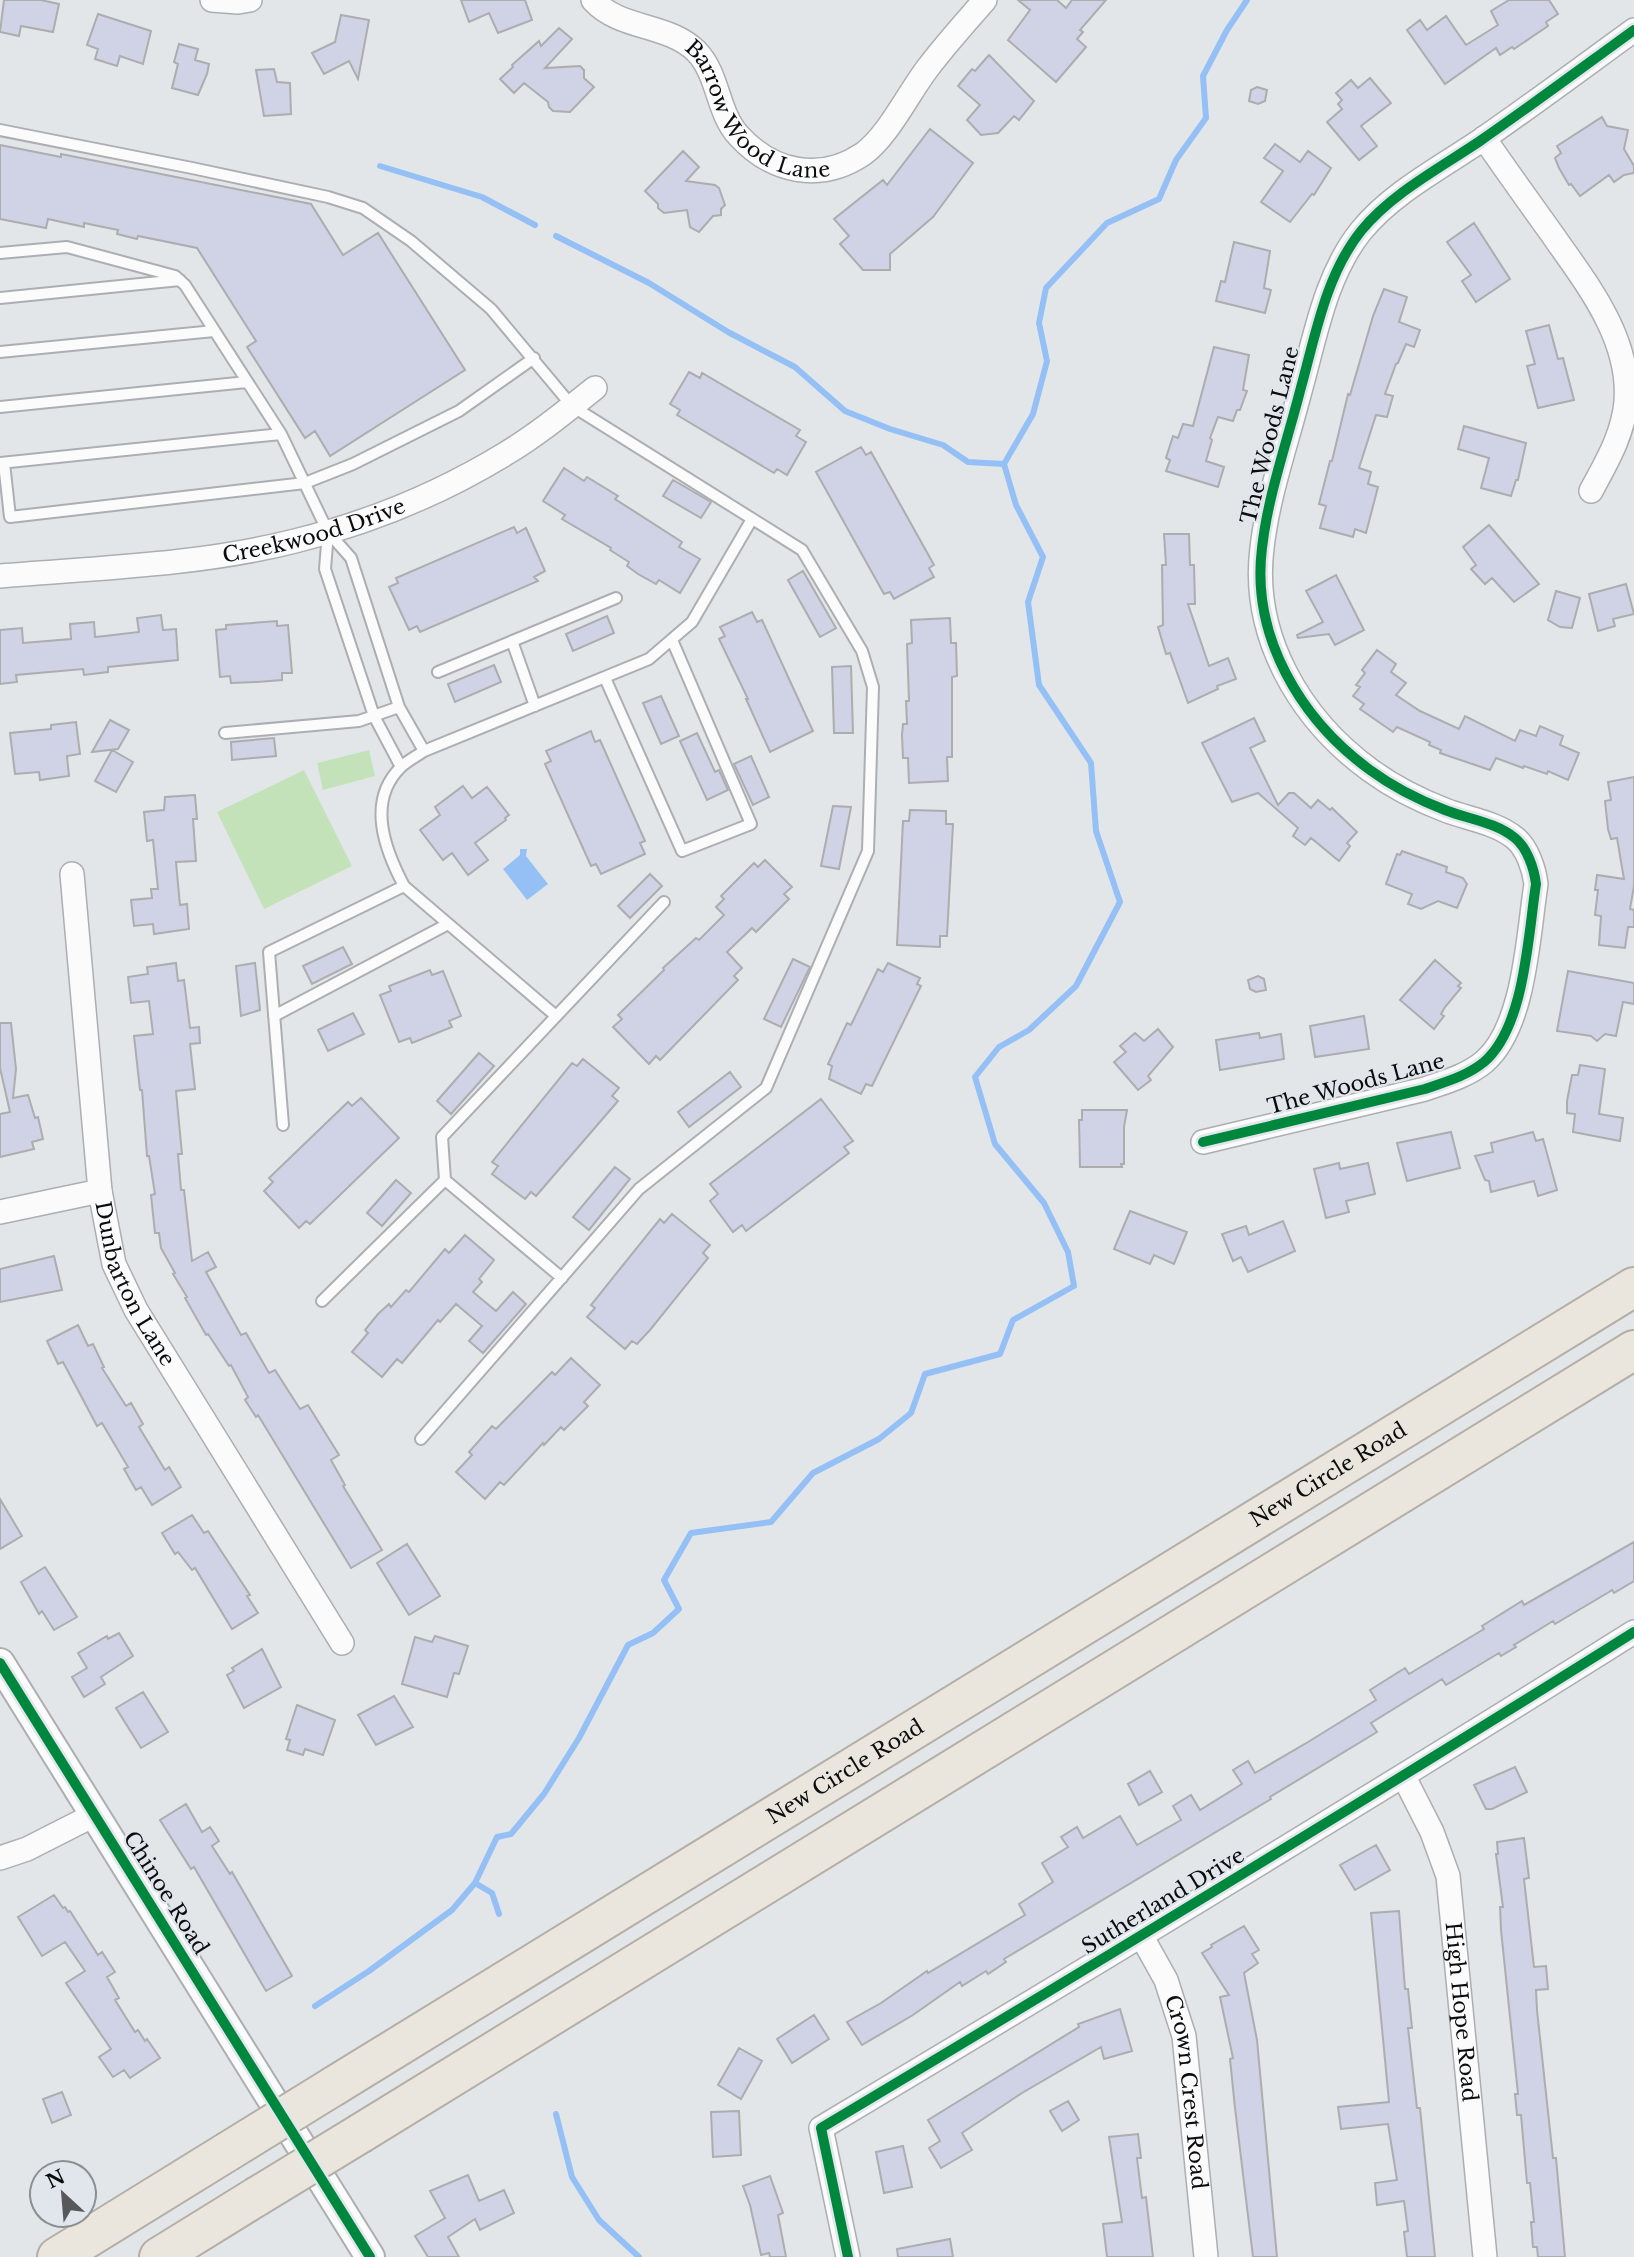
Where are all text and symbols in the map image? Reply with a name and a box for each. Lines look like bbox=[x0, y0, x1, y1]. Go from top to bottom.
street label: Barrow Wood Lane bbox=[680, 35, 832, 184]
street label: The Woods Lane bbox=[1235, 343, 1305, 527]
street label: Creekwood Drive bbox=[220, 493, 409, 568]
street label: The Woods Lane bbox=[1265, 1048, 1447, 1120]
street label: Dunbarton Lane bbox=[89, 1199, 180, 1371]
street label: New Circle Road bbox=[1245, 1417, 1411, 1533]
street label: New Circle Road bbox=[762, 1714, 928, 1830]
street label: Chinoe Road bbox=[118, 1826, 214, 1960]
street label: Sutherland Drive bbox=[1077, 1842, 1249, 1960]
street label: High Hope Road bbox=[1440, 1921, 1483, 2103]
street label: Crown Crest Road bbox=[1159, 1992, 1212, 2191]
north arrow bbox=[28, 2159, 98, 2229]
text: N bbox=[43, 2165, 69, 2193]

